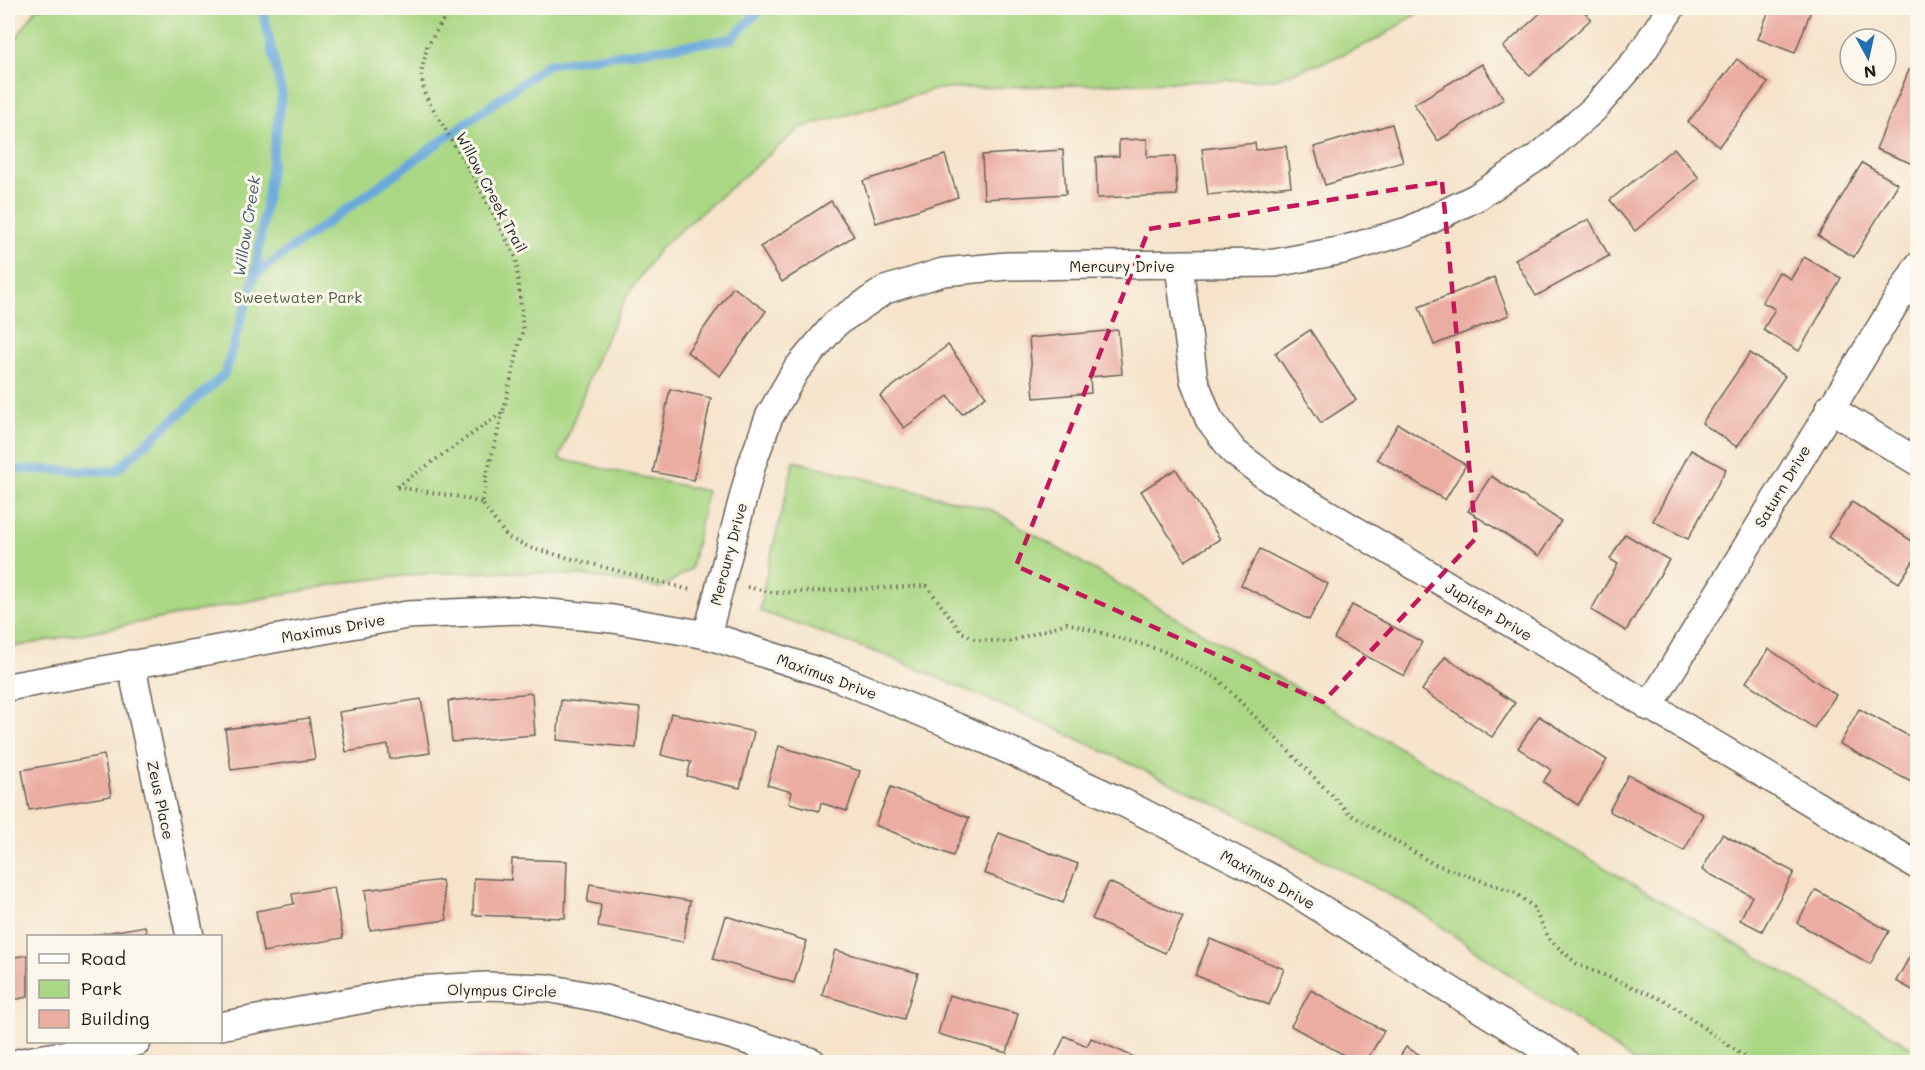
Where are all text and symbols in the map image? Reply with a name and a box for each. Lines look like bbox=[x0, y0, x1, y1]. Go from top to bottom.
north arrow bbox=[1838, 27, 1898, 87]
text: N bbox=[1863, 61, 1878, 84]
street label: Willow Creek Trail bbox=[452, 128, 532, 256]
water label: Willow Creek bbox=[228, 174, 264, 278]
street label: Mercury Drive bbox=[1069, 256, 1175, 276]
park label: Sweetwater Park bbox=[234, 287, 362, 307]
street label: Saturn Drive bbox=[1750, 441, 1814, 531]
street label: Mercury Drive bbox=[705, 500, 751, 608]
street label: Jupiter Drive bbox=[1442, 577, 1536, 645]
street label: Maximus Drive bbox=[279, 609, 387, 647]
street label: Maximus Drive bbox=[774, 649, 880, 703]
street label: Zeus Place bbox=[143, 759, 179, 841]
street label: Maximus Drive bbox=[1217, 845, 1319, 913]
legend bbox=[27, 935, 222, 1043]
text: Road bbox=[81, 946, 126, 970]
text: Park bbox=[81, 976, 122, 1000]
street label: Olympus Circle bbox=[447, 979, 557, 1001]
text: Building bbox=[81, 1006, 149, 1030]

